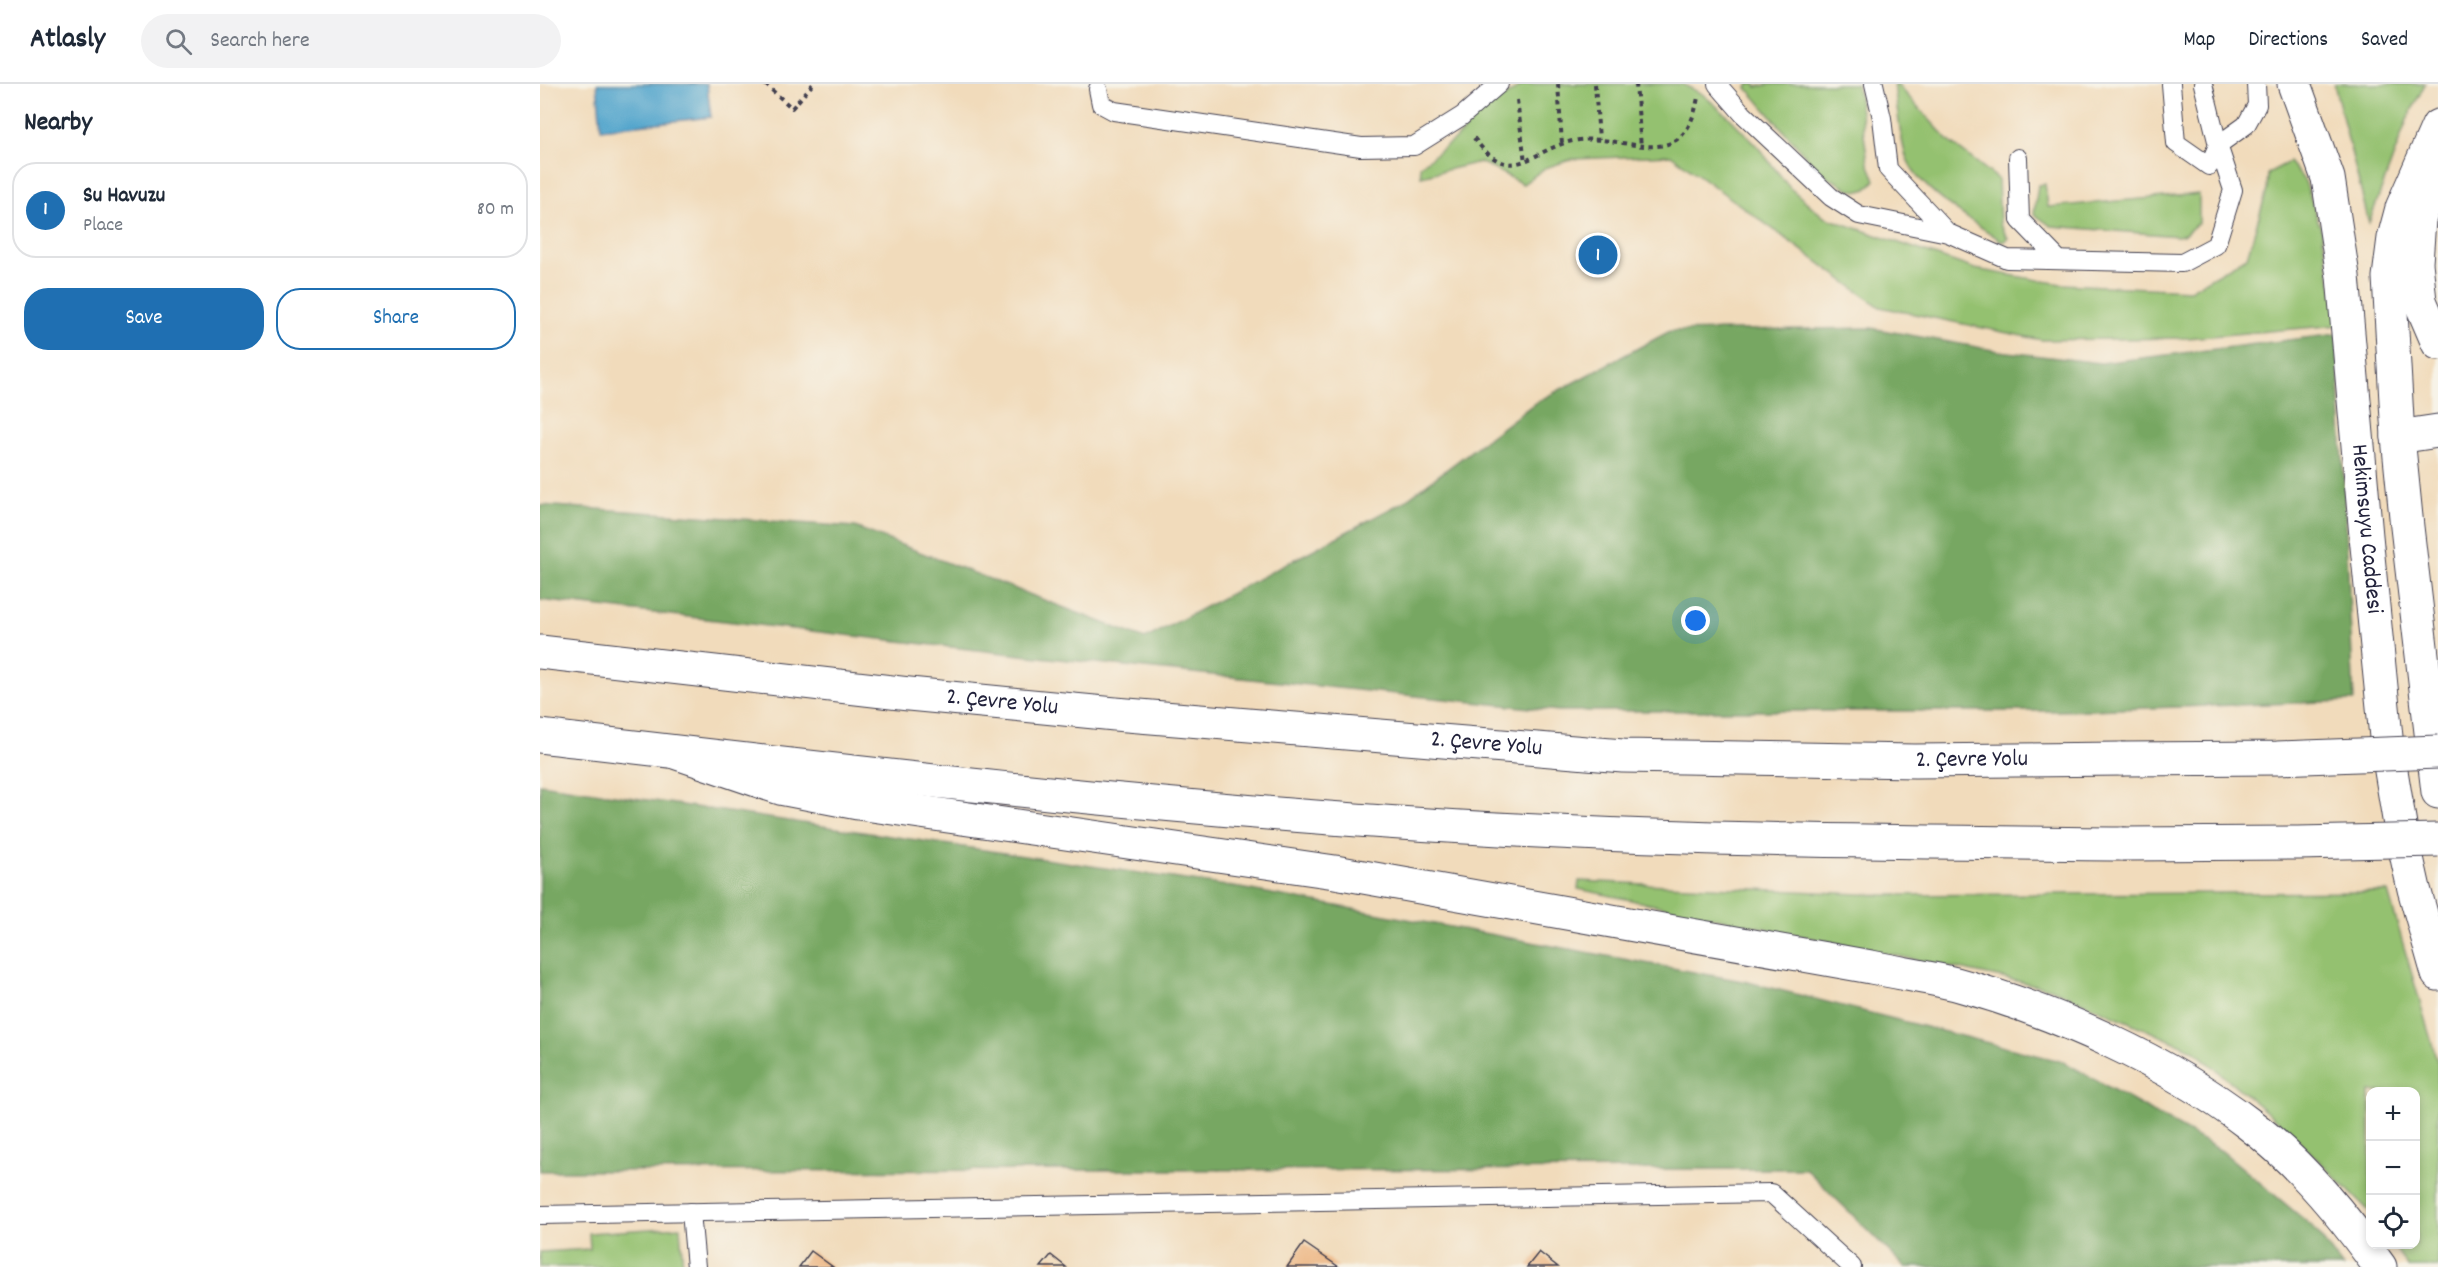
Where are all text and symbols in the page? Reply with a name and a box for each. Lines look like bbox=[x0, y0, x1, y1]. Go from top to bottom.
search box bbox=[141, 14, 561, 68]
text: Atlasly bbox=[30, 21, 105, 61]
icon: search bbox=[162, 25, 195, 58]
text: Search here bbox=[210, 26, 310, 57]
text: Map bbox=[2184, 26, 2215, 56]
text: Directions bbox=[2248, 26, 2328, 56]
text: Saved bbox=[2361, 26, 2408, 56]
text: Nearby bbox=[24, 105, 92, 142]
text: Su Havuzu bbox=[83, 181, 165, 212]
text: 1 bbox=[43, 196, 48, 224]
text: 80 m bbox=[477, 196, 514, 224]
text: Place bbox=[83, 212, 123, 240]
pin: 1 bbox=[1578, 232, 1618, 278]
button: Save bbox=[24, 288, 264, 350]
button: Share bbox=[276, 288, 516, 350]
street label: Hekimsuyu Caddesi bbox=[2341, 443, 2391, 615]
your location bbox=[1681, 606, 1710, 635]
street label: 2. Çevre Yolu bbox=[945, 681, 1060, 725]
street label: 2. Çevre Yolu bbox=[1429, 723, 1544, 766]
street label: 2. Çevre Yolu bbox=[1916, 743, 2028, 778]
map controls bbox=[2366, 1087, 2420, 1249]
button: + bbox=[2366, 1087, 2420, 1141]
button: − bbox=[2366, 1141, 2420, 1195]
button: locate bbox=[2366, 1195, 2420, 1249]

